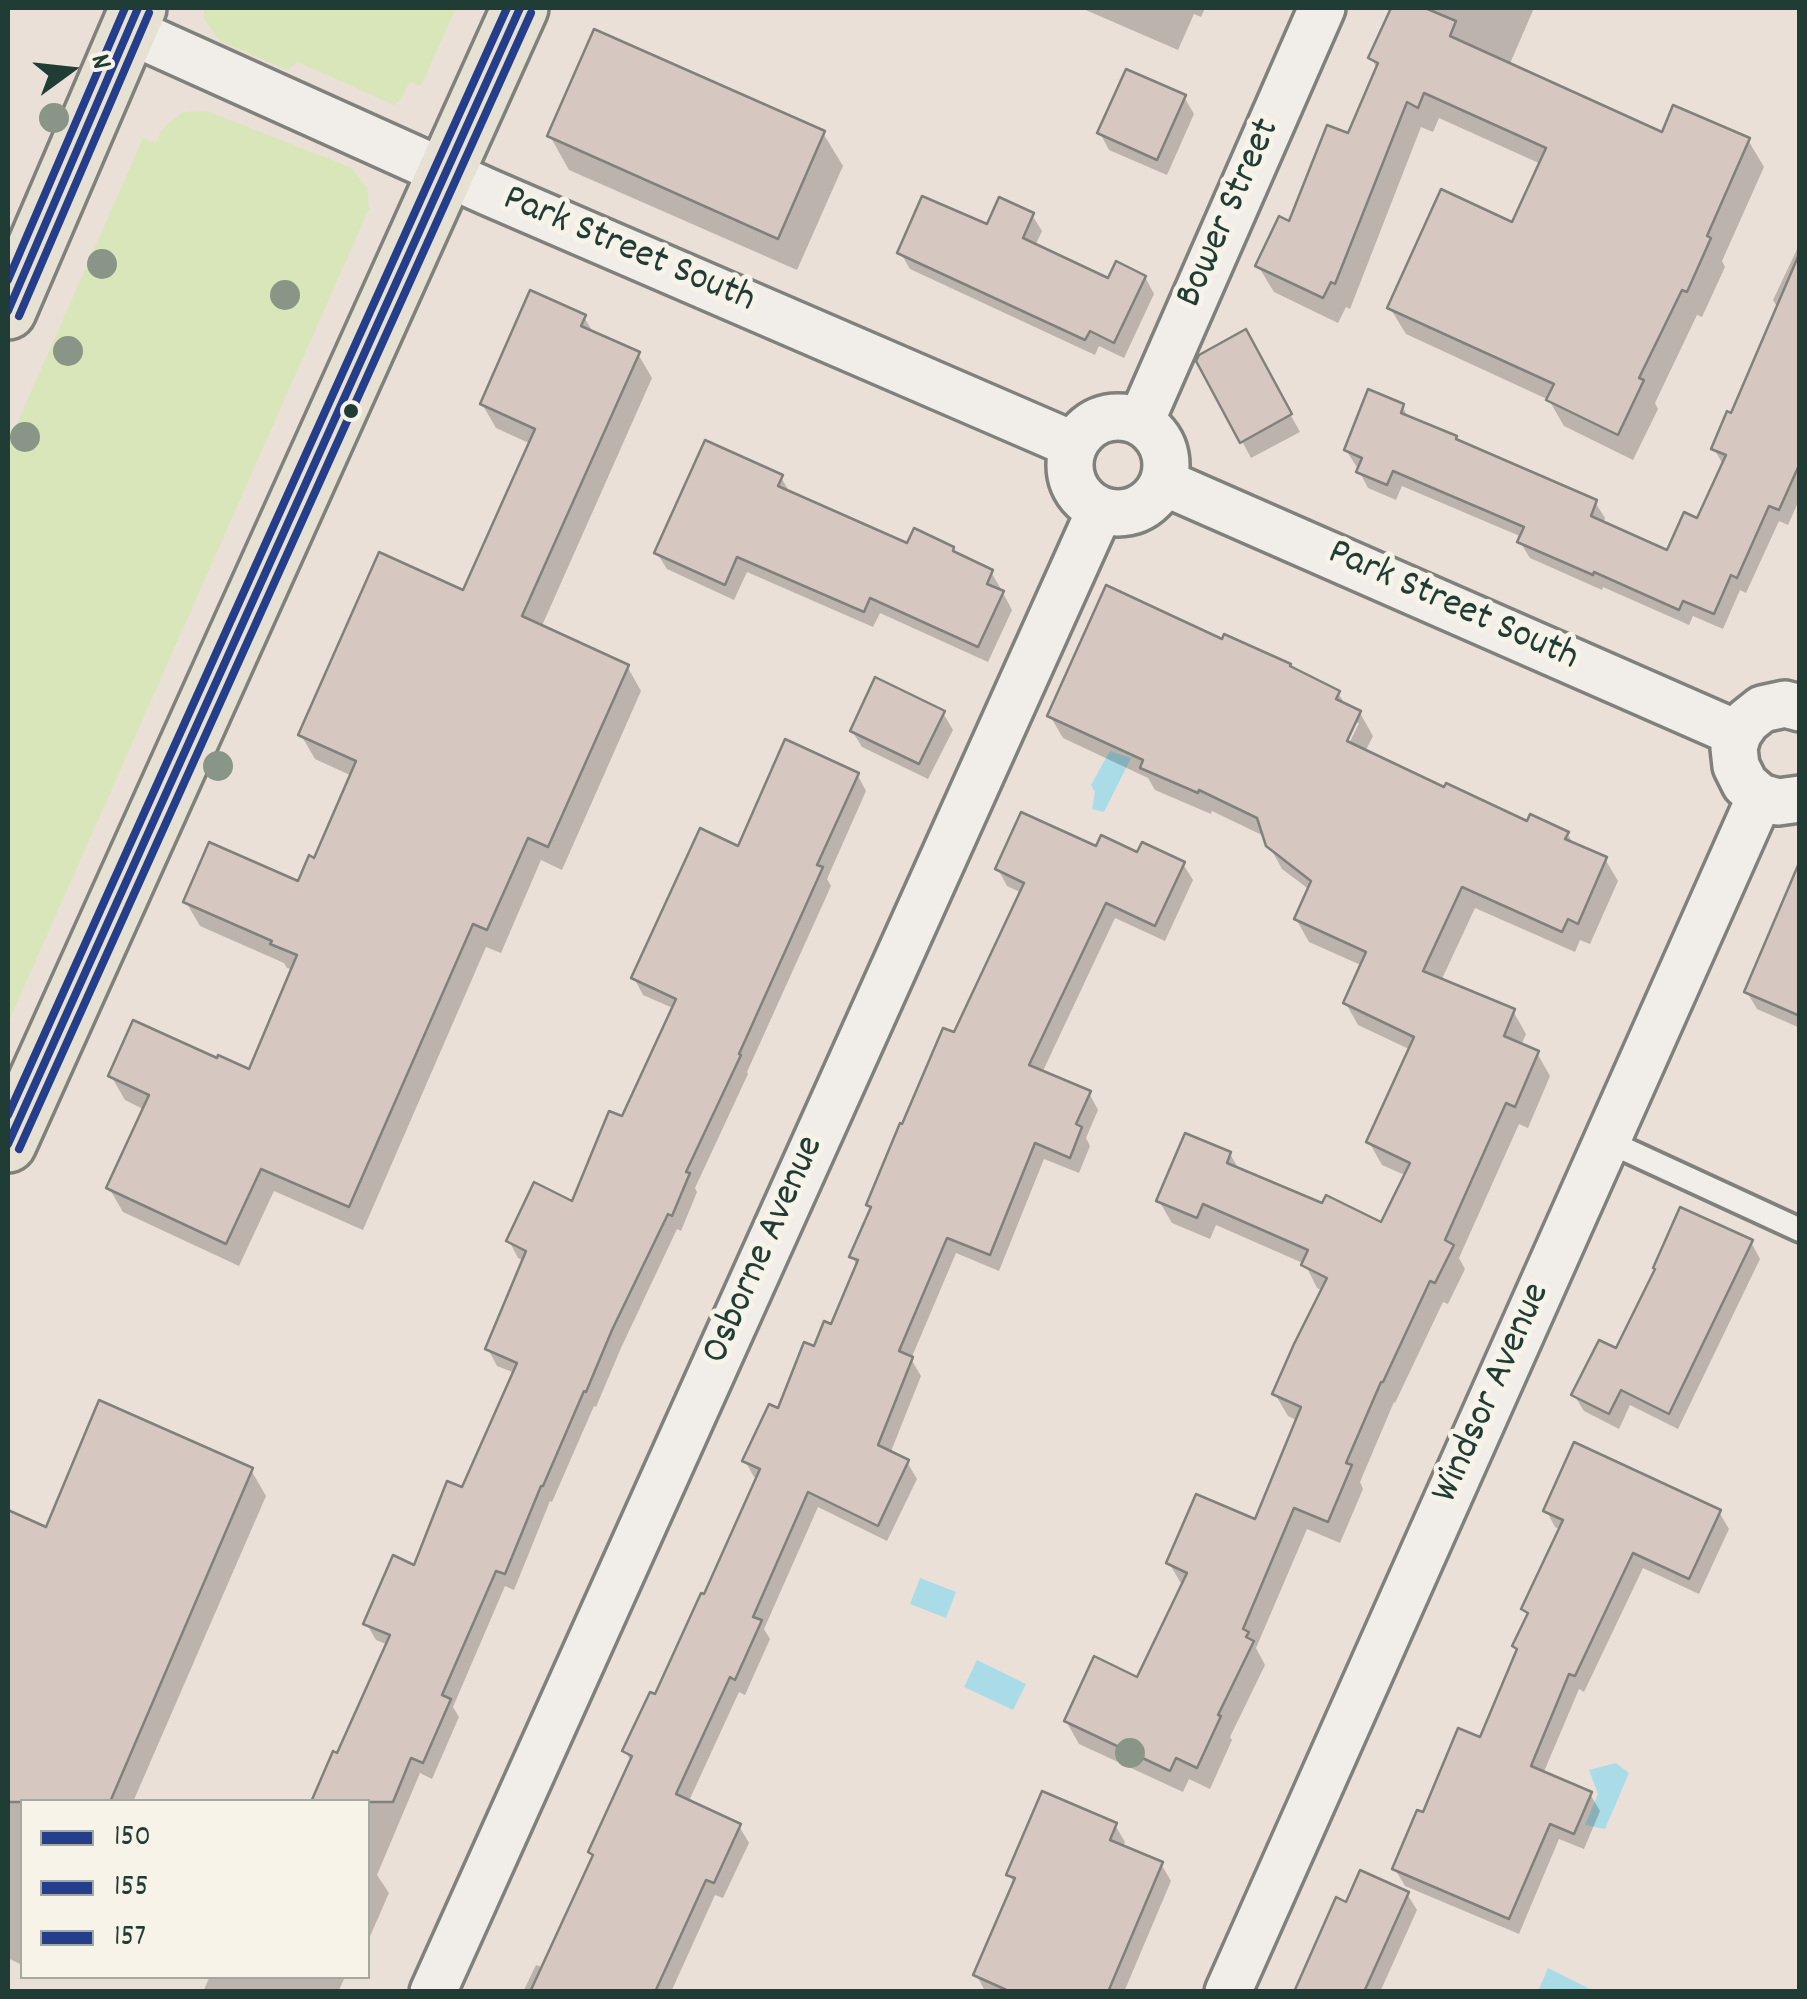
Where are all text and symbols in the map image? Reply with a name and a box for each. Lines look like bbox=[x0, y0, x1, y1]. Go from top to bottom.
north arrow bbox=[20, 20, 120, 120]
text: N bbox=[78, 50, 120, 74]
street label: Bower Street bbox=[1168, 112, 1294, 316]
street label: Park Street South bbox=[495, 177, 761, 327]
unlabelled marker bbox=[341, 401, 361, 421]
street label: Park Street South bbox=[1319, 531, 1585, 685]
street label: Osborne Avenue bbox=[694, 1130, 838, 1372]
street label: Windsor Avenue bbox=[1424, 1277, 1564, 1511]
legend bbox=[20, 1799, 370, 1979]
text: 150 bbox=[114, 1817, 151, 1860]
text: 155 bbox=[114, 1867, 148, 1910]
text: 157 bbox=[114, 1917, 146, 1960]

